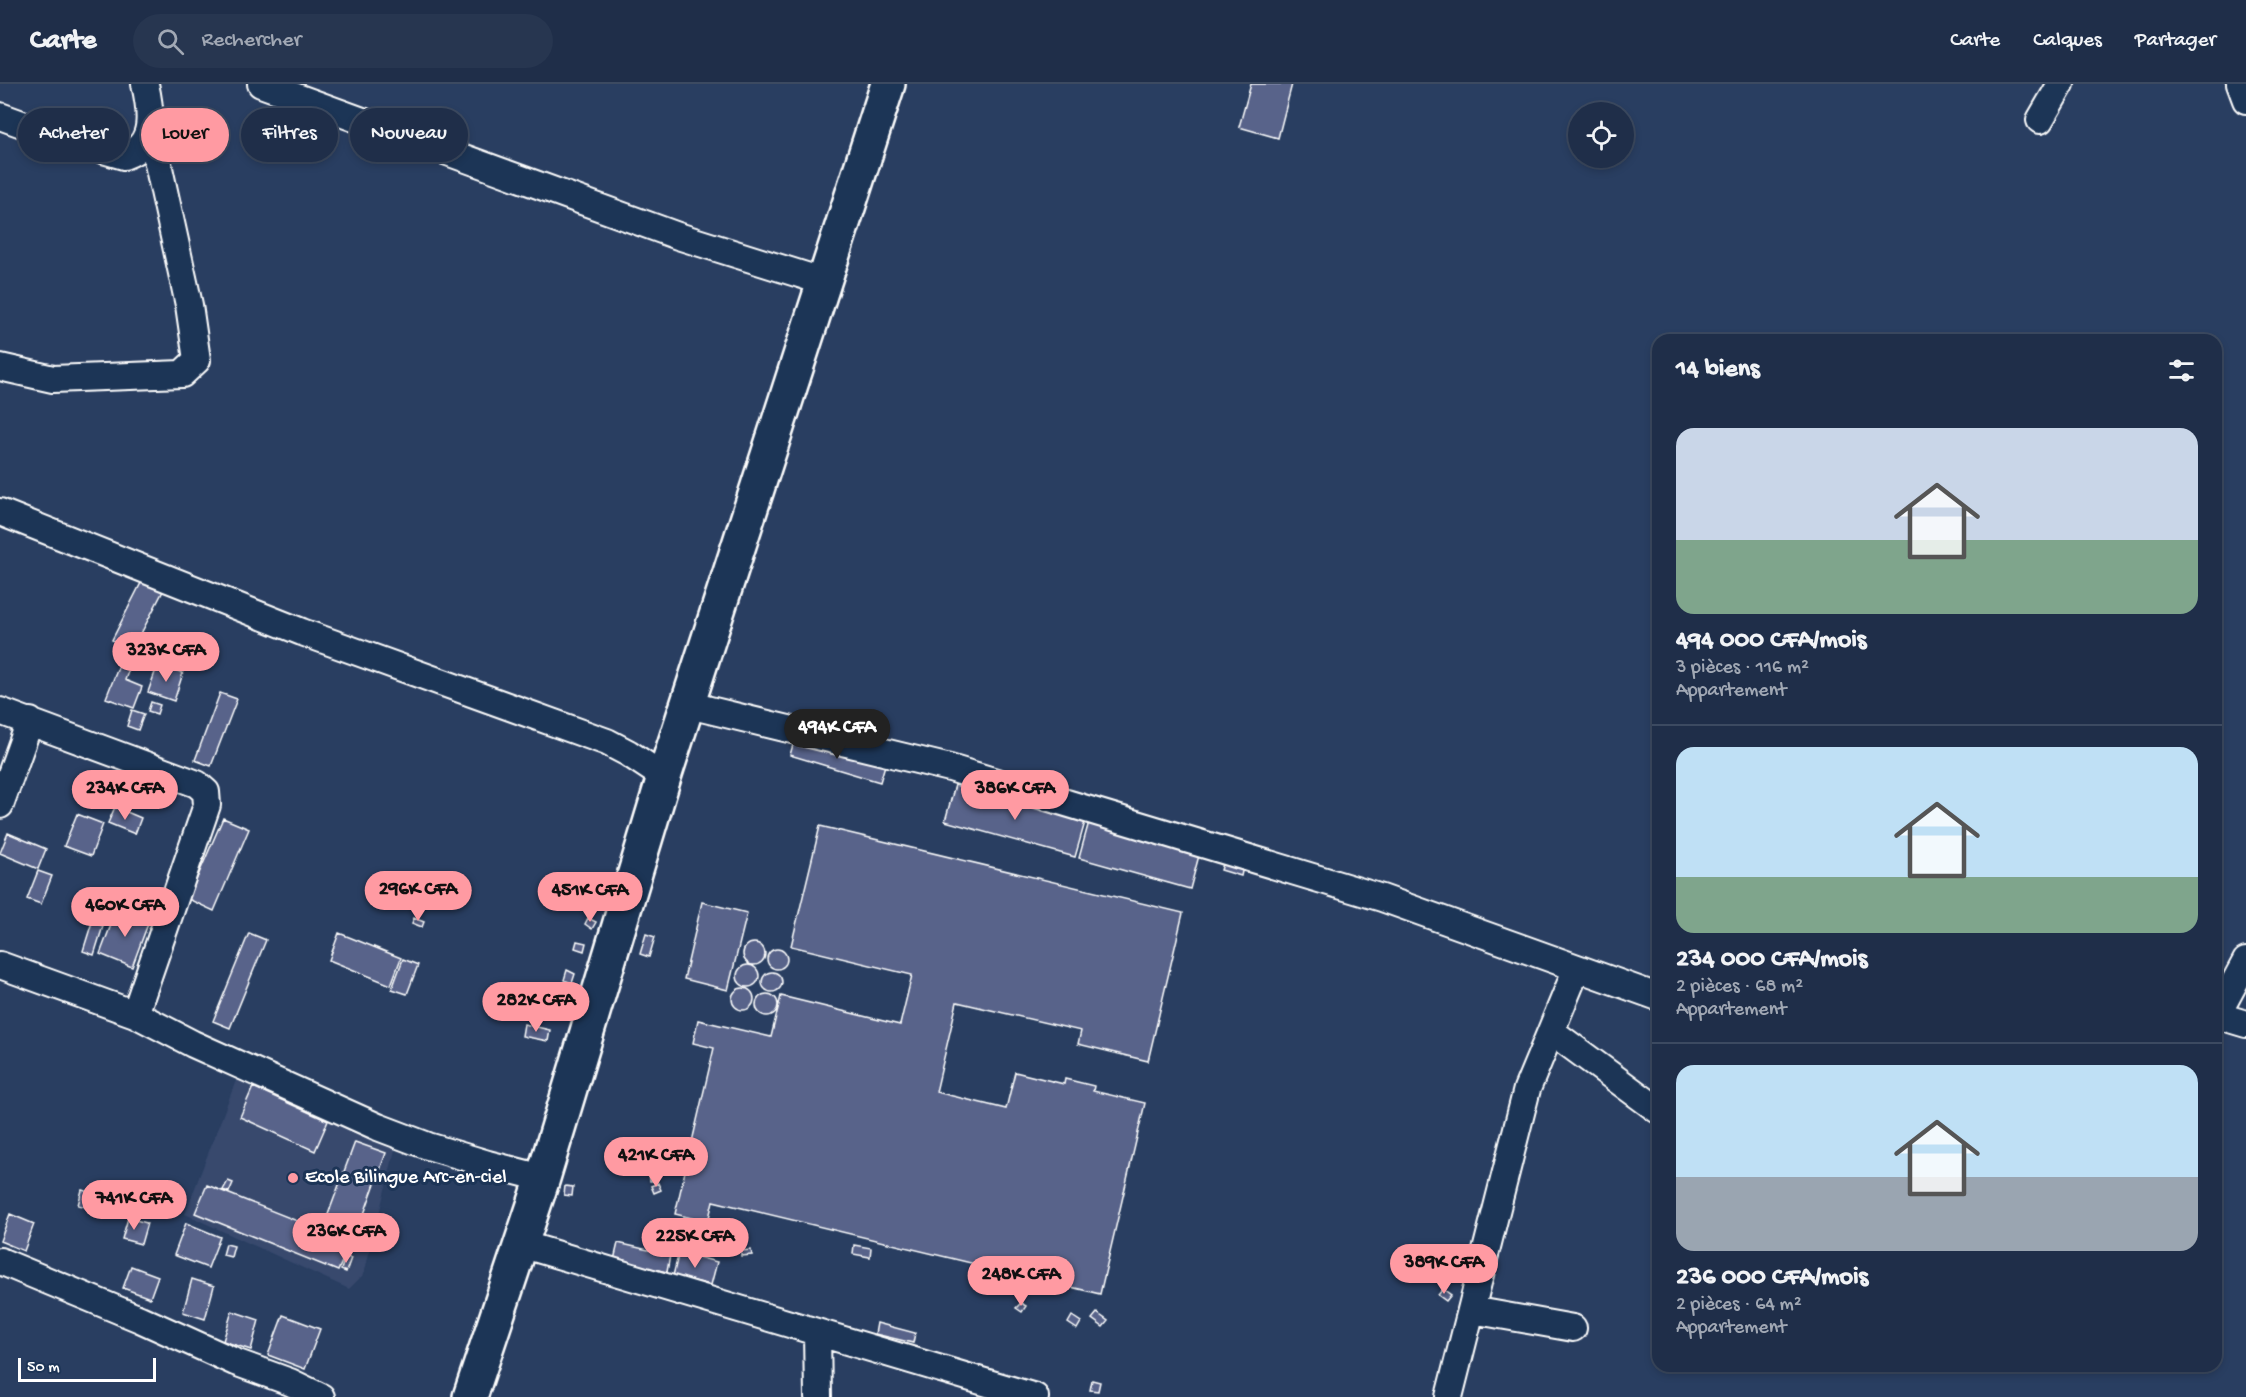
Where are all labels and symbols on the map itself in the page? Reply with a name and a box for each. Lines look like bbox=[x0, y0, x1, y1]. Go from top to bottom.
pin: 323K CFA bbox=[104, 632, 228, 683]
pin: 494K CFA bbox=[775, 709, 899, 760]
pin: 234K CFA bbox=[63, 770, 187, 821]
pin: 386K CFA bbox=[953, 770, 1077, 821]
pin: 296K CFA bbox=[356, 871, 480, 922]
pin: 451K CFA bbox=[528, 872, 652, 923]
pin: 460K CFA bbox=[63, 887, 187, 938]
pin: 282K CFA bbox=[474, 982, 598, 1033]
pin: 421K CFA bbox=[594, 1137, 718, 1188]
place label: Ecole Bilingue Arc-en-ciel bbox=[305, 1167, 507, 1190]
marker: Ecole Bilingue Arc-en-ciel bbox=[286, 1171, 300, 1185]
pin: 741K CFA bbox=[72, 1180, 196, 1231]
pin: 236K CFA bbox=[284, 1213, 408, 1264]
pin: 225K CFA bbox=[633, 1218, 757, 1269]
pin: 389K CFA bbox=[1382, 1244, 1506, 1295]
pin: 248K CFA bbox=[959, 1256, 1083, 1307]
scale bar bbox=[18, 1355, 156, 1382]

